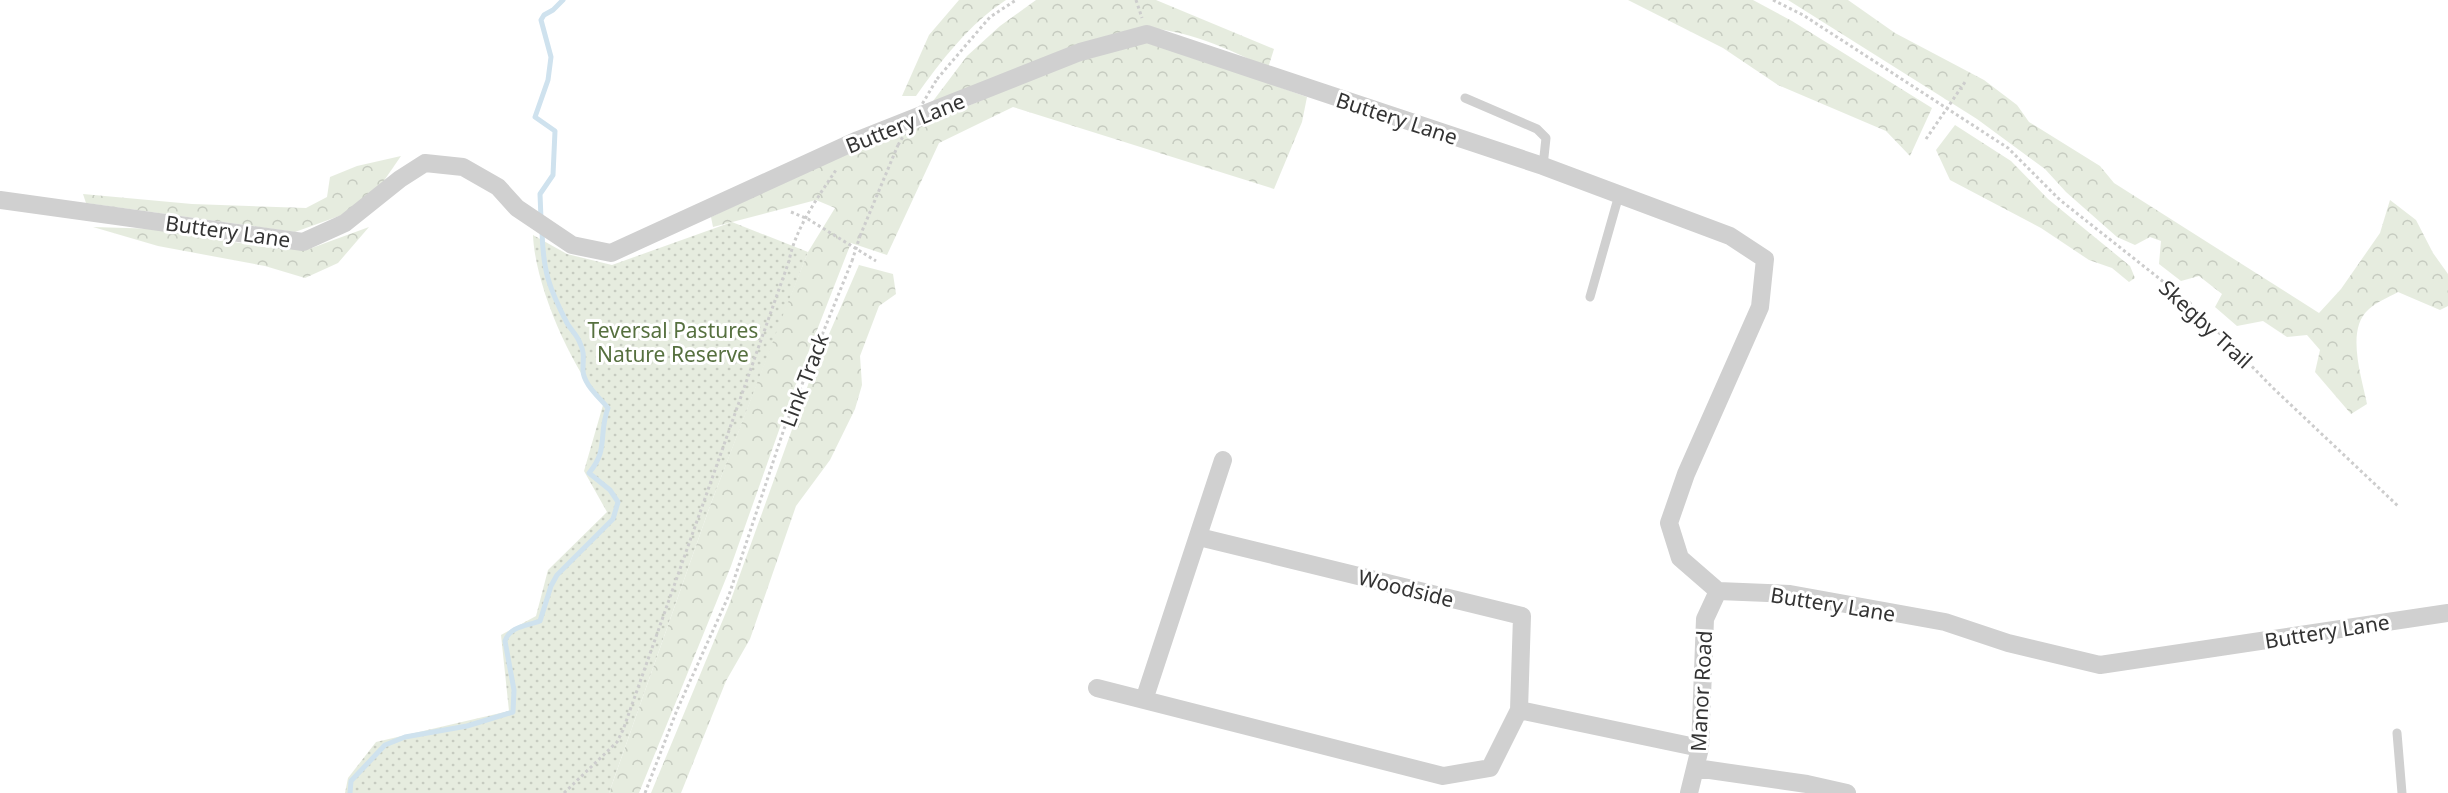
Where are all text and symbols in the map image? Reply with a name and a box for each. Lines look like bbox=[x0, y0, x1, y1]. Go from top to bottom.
street label: Buttery Lane bbox=[1333, 85, 1461, 151]
street label: Buttery Lane bbox=[841, 86, 969, 160]
street label: Buttery Lane bbox=[164, 208, 292, 254]
street label: Skegby Trail bbox=[2153, 274, 2259, 374]
park label: Teversal Pastures Nature Reserve bbox=[588, 316, 758, 368]
street label: Link Track bbox=[773, 328, 835, 431]
street label: Woodside bbox=[1355, 563, 1457, 613]
street label: Buttery Lane bbox=[1769, 580, 1897, 628]
street label: Buttery Lane bbox=[2263, 607, 2391, 655]
street label: Manor Road bbox=[1684, 630, 1718, 752]

